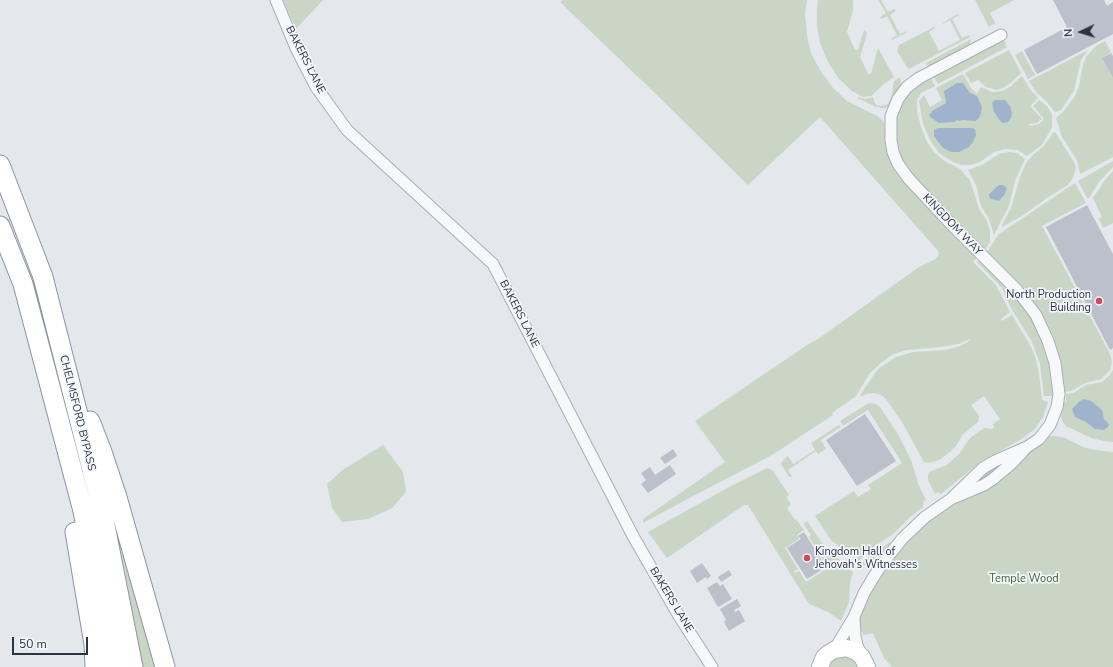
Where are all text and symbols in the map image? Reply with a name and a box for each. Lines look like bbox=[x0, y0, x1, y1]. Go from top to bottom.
north arrow bbox=[1061, 12, 1101, 52]
street label: BAKERS LANE bbox=[282, 24, 328, 96]
text: N bbox=[1061, 28, 1076, 38]
street label: KINGDOM WAY bbox=[919, 192, 985, 258]
street label: BAKERS LANE bbox=[496, 278, 542, 350]
place label: North Production Building bbox=[1006, 288, 1091, 314]
marker: North Production Building bbox=[1094, 296, 1104, 306]
street label: CHELMSFORD BYPASS bbox=[56, 354, 98, 472]
place label: Kingdom Hall of Jehovah's Witnesses bbox=[815, 545, 917, 571]
marker: Kingdom Hall of Jehovah's Witnesses bbox=[802, 553, 812, 563]
street label: BAKERS LANE bbox=[646, 565, 696, 635]
park label: Temple Wood bbox=[989, 572, 1059, 586]
scale bar bbox=[14, 629, 90, 655]
text: 50 m bbox=[19, 636, 47, 652]

